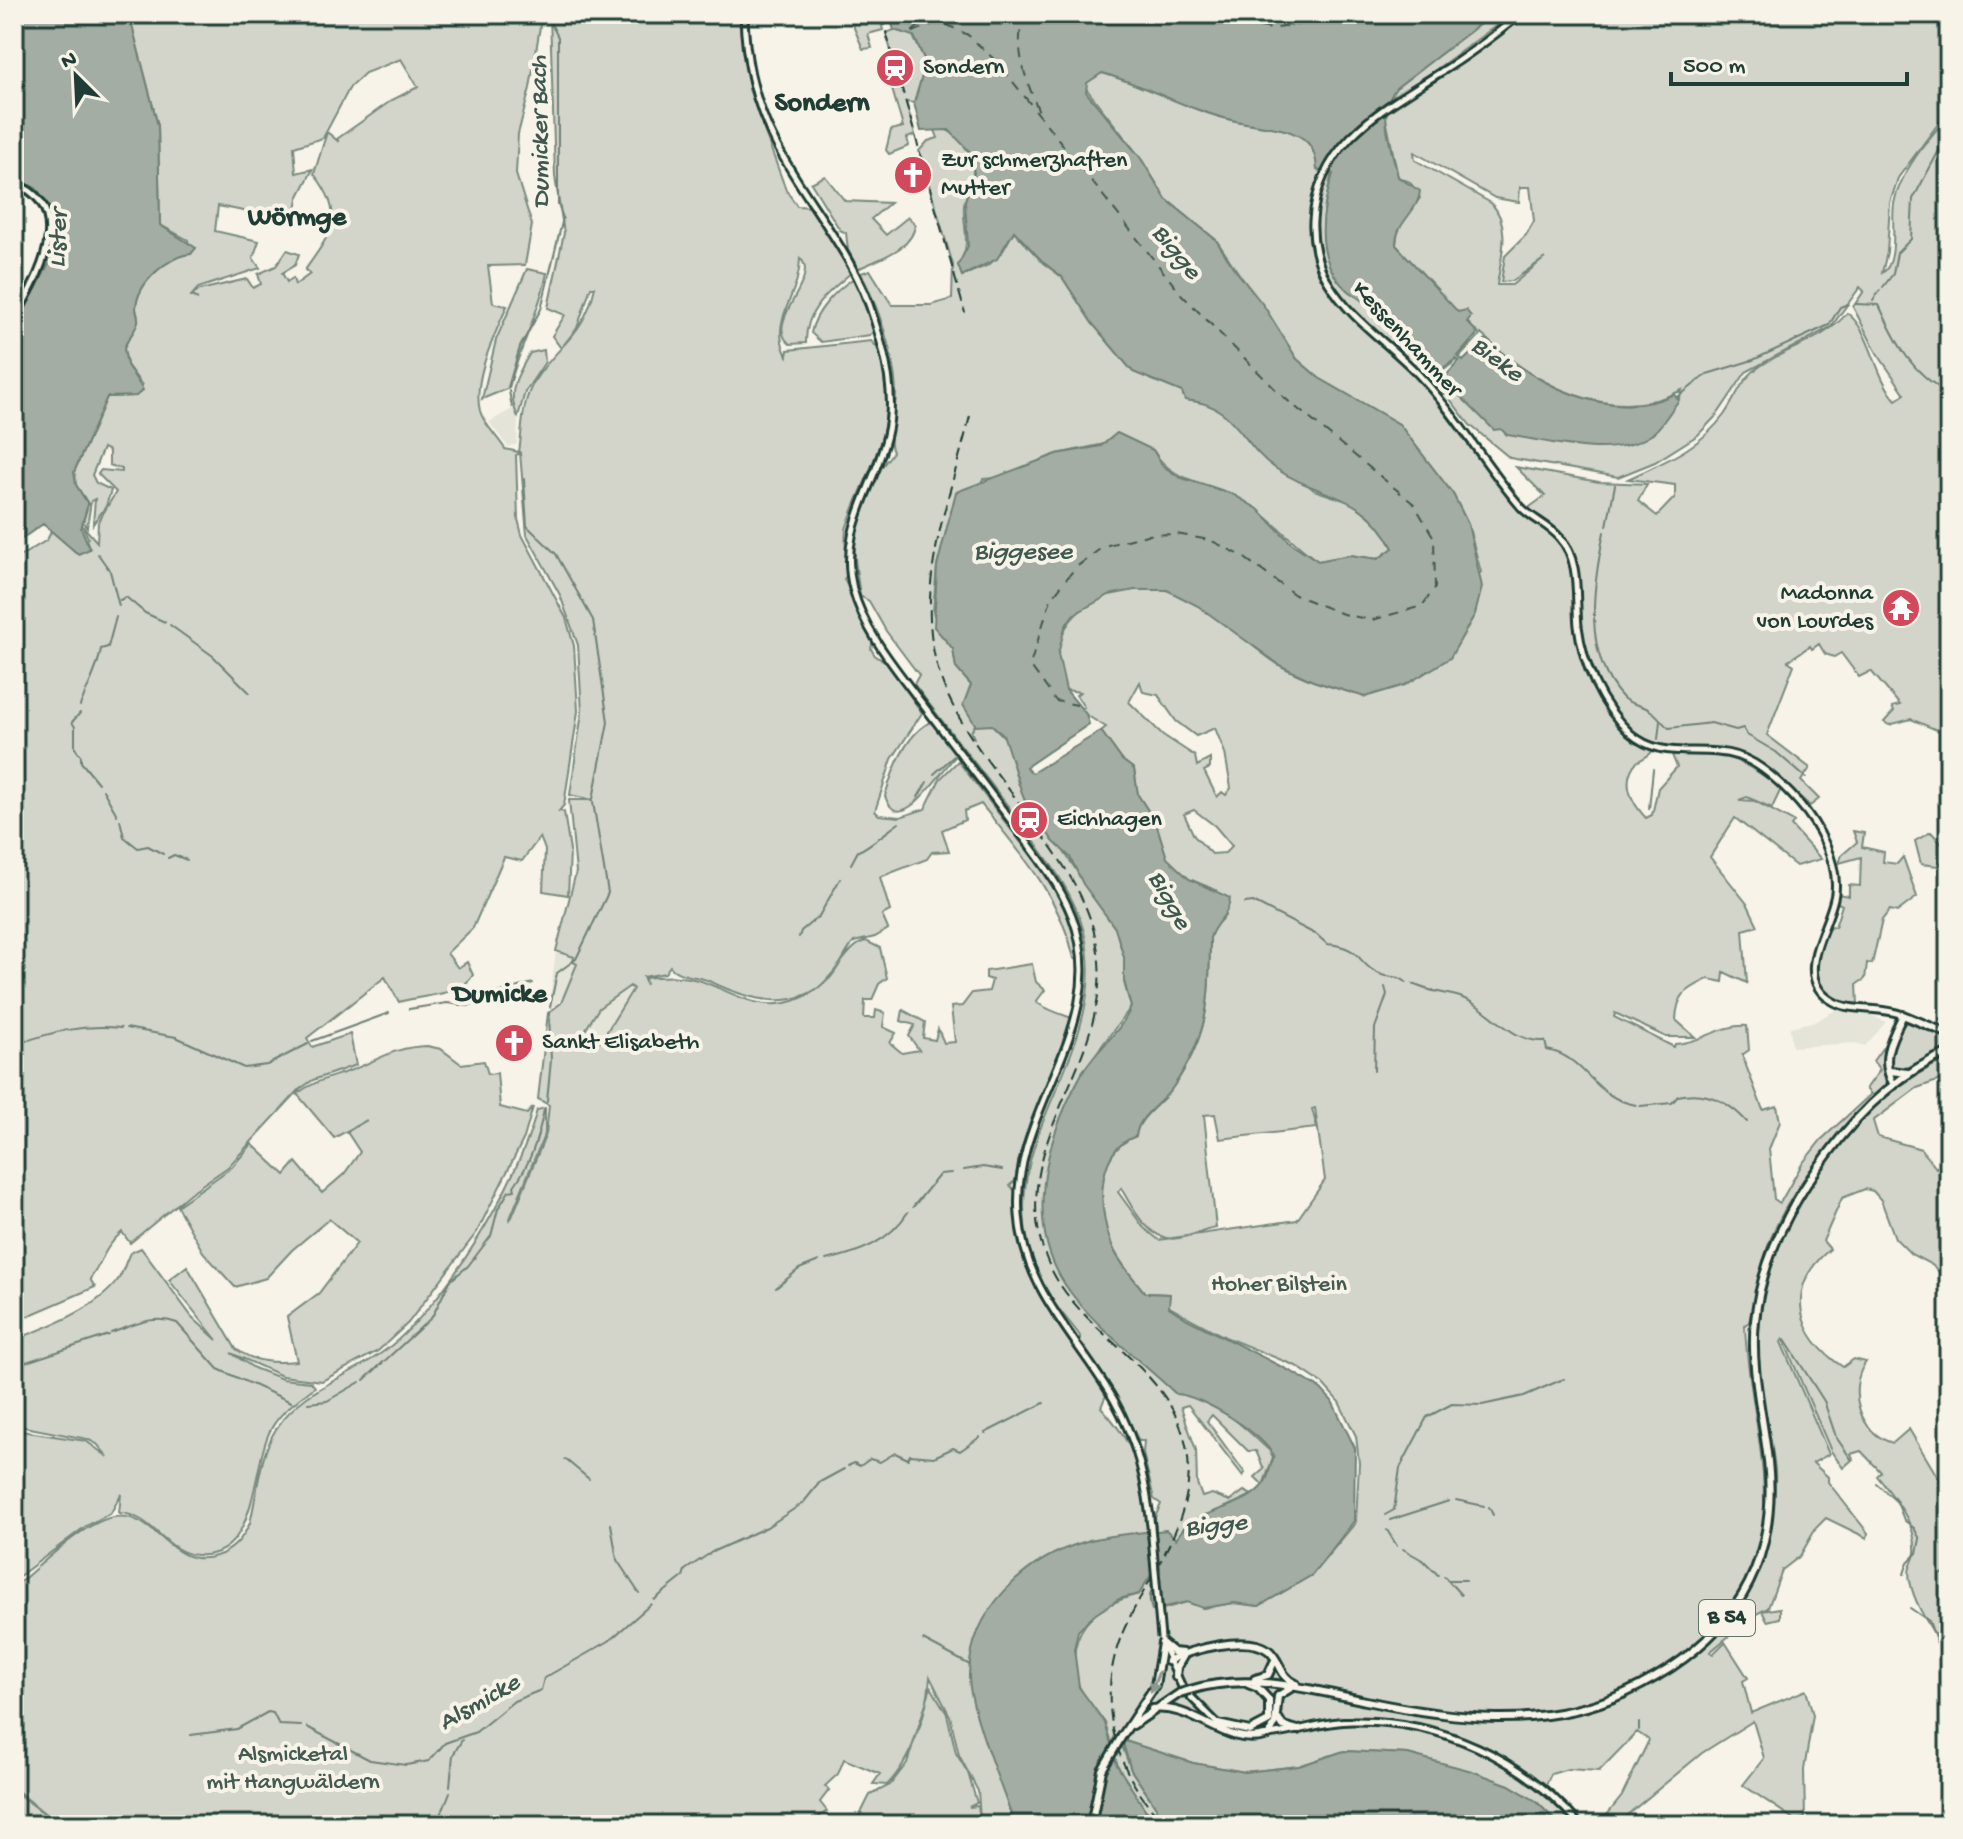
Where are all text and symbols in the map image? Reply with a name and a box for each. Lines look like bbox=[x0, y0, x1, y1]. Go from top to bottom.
north arrow bbox=[36, 36, 116, 116]
scale bar bbox=[1671, 36, 1907, 86]
text: N bbox=[58, 47, 81, 76]
station icon: Sondern bbox=[874, 47, 916, 89]
text: 500 m bbox=[1683, 53, 1746, 82]
water label: Dumicker Bach bbox=[525, 54, 559, 209]
place label: Sondern bbox=[923, 54, 1005, 83]
district label: Sondern bbox=[775, 88, 870, 121]
place label: Zur schmerzhaften Mutter bbox=[941, 147, 1128, 204]
church icon: Zur schmerzhaften Mutter bbox=[892, 154, 934, 196]
district label: Wörmge bbox=[247, 202, 348, 235]
water label: Lister bbox=[43, 205, 77, 269]
water label: Bigge bbox=[1143, 219, 1208, 288]
street label: Kessenhammer bbox=[1345, 276, 1469, 406]
water label: Bieke bbox=[1464, 331, 1529, 392]
water label: Biggesee bbox=[974, 538, 1074, 569]
place label: Madonna von Lourdes bbox=[1757, 580, 1874, 637]
temple icon: Madonna von Lourdes bbox=[1880, 587, 1922, 629]
station icon: Eichhagen bbox=[1008, 799, 1050, 841]
place label: Eichhagen bbox=[1057, 806, 1162, 835]
water label: Bigge bbox=[1139, 866, 1197, 937]
district label: Dumicke bbox=[450, 979, 548, 1012]
church icon: Sankt Elisabeth bbox=[493, 1022, 535, 1064]
place label: Sankt Elisabeth bbox=[542, 1029, 699, 1058]
park label: Hoher Bilstein bbox=[1211, 1271, 1348, 1300]
water label: Bigge bbox=[1184, 1508, 1250, 1546]
road number: B 54 bbox=[1699, 1600, 1755, 1636]
water label: Alsmicke bbox=[434, 1668, 527, 1740]
one-way arrow bbox=[1148, 1670, 1161, 1694]
park label: Alsmicketal mit Hangwäldern bbox=[206, 1741, 380, 1798]

